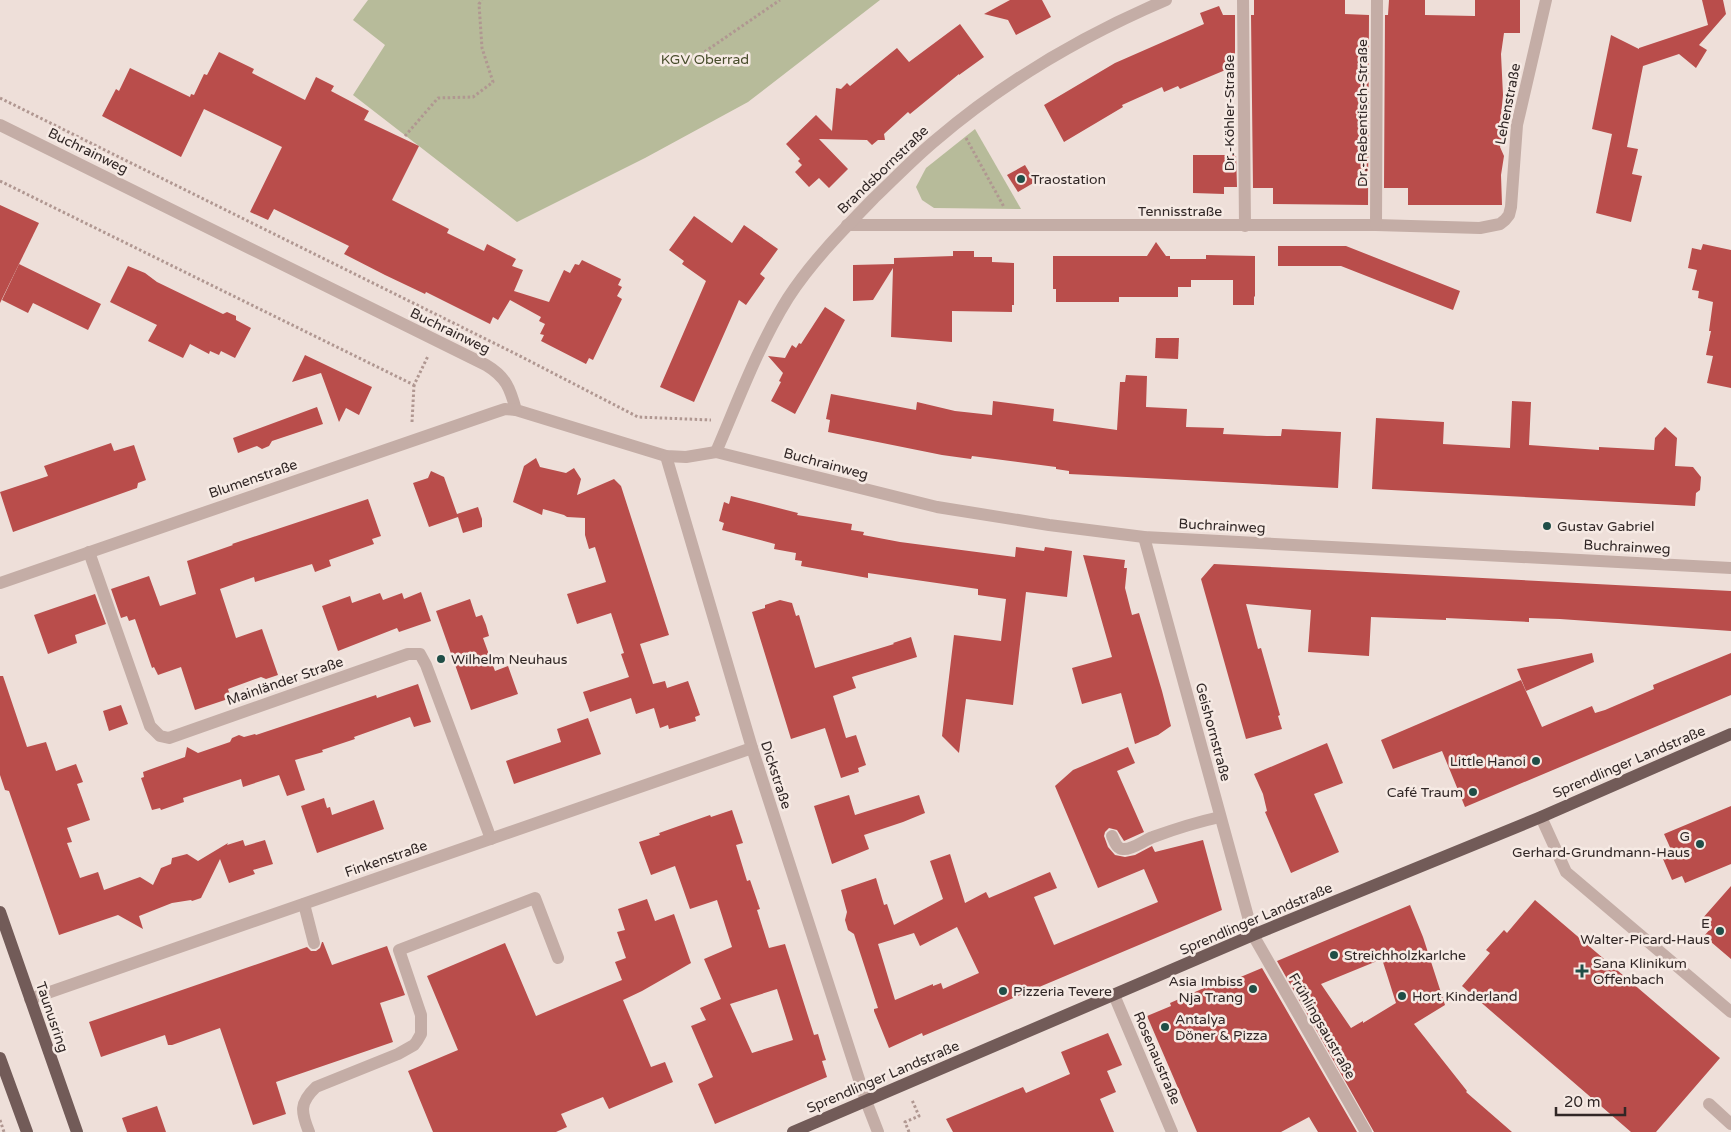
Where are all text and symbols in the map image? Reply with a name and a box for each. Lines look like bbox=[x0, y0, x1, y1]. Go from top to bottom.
street label: Dr.-Rebentisch-Straße bbox=[1354, 39, 1371, 187]
park label: KGV Oberrad bbox=[661, 51, 749, 68]
street label: Dr.-Köhler-Straße bbox=[1221, 55, 1238, 171]
street label: Lehenstraße bbox=[1492, 62, 1524, 146]
street label: Brandsbornstraße bbox=[834, 122, 932, 218]
street label: Buchrainweg bbox=[45, 124, 131, 178]
place label: Traostation bbox=[1031, 171, 1106, 188]
marker: Traostation bbox=[1015, 173, 1027, 185]
street label: Tennisstraße bbox=[1138, 203, 1222, 220]
street label: Buchrainweg bbox=[407, 304, 493, 358]
street label: Buchrainweg bbox=[782, 445, 870, 483]
street label: Blumenstraße bbox=[206, 456, 300, 502]
street label: Buchrainweg bbox=[1178, 515, 1266, 537]
place label: Gustav Gabriel bbox=[1557, 518, 1655, 535]
marker: Gustav Gabriel bbox=[1541, 520, 1553, 532]
street label: Buchrainweg bbox=[1583, 536, 1671, 558]
place label: Wilhelm Neuhaus bbox=[451, 651, 568, 668]
street label: Mainländer Straße bbox=[224, 653, 346, 709]
marker: Wilhelm Neuhaus bbox=[435, 653, 447, 665]
street label: Geishornstraße bbox=[1192, 681, 1234, 783]
street label: Sprendlinger Landstraße bbox=[1550, 722, 1708, 802]
street label: Dickstraße bbox=[757, 739, 795, 811]
place label: Little Hanoi bbox=[1450, 753, 1526, 770]
marker: Little Hanoi bbox=[1530, 755, 1542, 767]
place label: Café Traum bbox=[1387, 784, 1463, 801]
marker: Café Traum bbox=[1467, 786, 1479, 798]
place label: G Gerhard-Grundmann-Haus bbox=[1512, 828, 1690, 861]
street label: Finkenstraße bbox=[343, 837, 429, 881]
marker: G Gerhard-Grundmann-Haus bbox=[1694, 838, 1706, 850]
street label: Sprendlinger Landstraße bbox=[1177, 879, 1335, 959]
place label: E Walter-Picard-Haus bbox=[1580, 915, 1710, 948]
marker: E Walter-Picard-Haus bbox=[1714, 925, 1726, 937]
place label: Streichholzkarlche bbox=[1344, 947, 1466, 964]
marker: Streichholzkarlche bbox=[1328, 949, 1340, 961]
place label: Sana Klinikum Offenbach bbox=[1593, 955, 1687, 988]
marker: Sana Klinikum Offenbach bbox=[1575, 964, 1589, 978]
street label: Frühlingsaustraße bbox=[1285, 970, 1359, 1082]
place label: Asia Imbiss Nja Trang bbox=[1168, 973, 1243, 1006]
street label: Taunusring bbox=[32, 979, 72, 1055]
place label: Pizzeria Tevere bbox=[1013, 983, 1112, 1000]
marker: Asia Imbiss Nja Trang bbox=[1247, 983, 1259, 995]
marker: Pizzeria Tevere bbox=[997, 985, 1009, 997]
place label: Hort Kinderland bbox=[1412, 988, 1517, 1005]
marker: Hort Kinderland bbox=[1396, 990, 1408, 1002]
street label: Rosenaustraße bbox=[1130, 1009, 1184, 1107]
place label: Antalya Döner & Pizza bbox=[1175, 1011, 1268, 1044]
marker: Antalya Döner & Pizza bbox=[1159, 1021, 1171, 1033]
street label: Sprendlinger Landstraße bbox=[804, 1037, 962, 1117]
scale bar bbox=[1556, 1084, 1625, 1116]
text: 20 m bbox=[1564, 1093, 1601, 1111]

